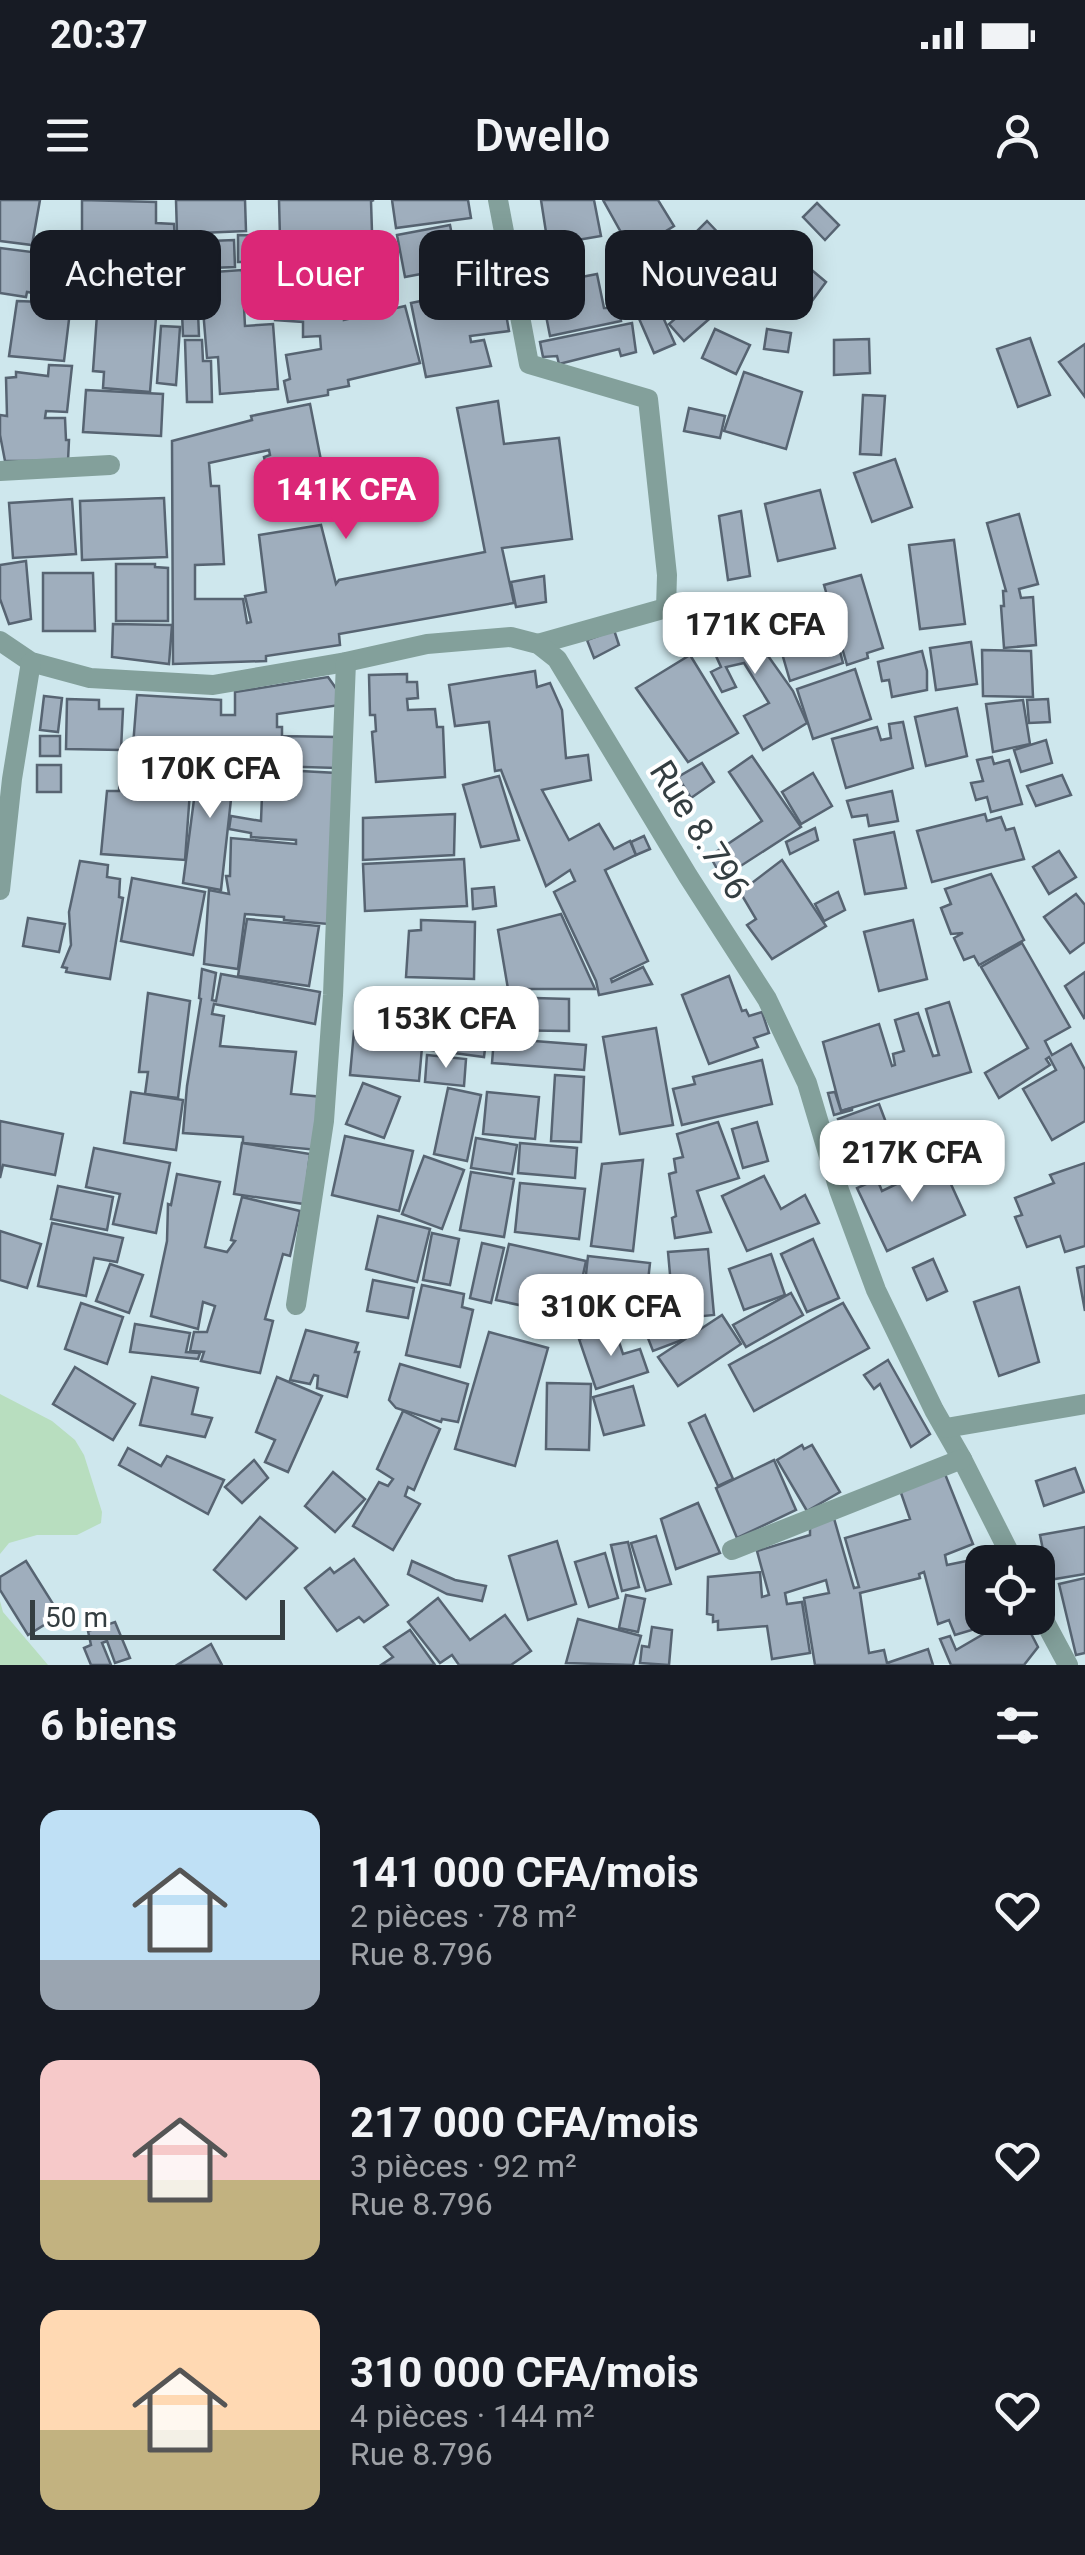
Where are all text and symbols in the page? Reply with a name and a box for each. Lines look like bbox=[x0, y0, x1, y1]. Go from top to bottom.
text: 20:37 bbox=[50, 13, 148, 57]
icon: menu bbox=[40, 108, 95, 163]
icon: person bbox=[990, 108, 1045, 163]
text: Dwello bbox=[475, 109, 610, 162]
chip: Acheter bbox=[30, 230, 221, 320]
chip: Louer bbox=[241, 230, 399, 320]
chip: Filtres bbox=[419, 230, 585, 320]
chip: Nouveau bbox=[605, 230, 813, 320]
pin: 141K CFA bbox=[243, 457, 449, 542]
text: 141K CFA bbox=[276, 470, 416, 508]
pin: 171K CFA bbox=[652, 592, 858, 677]
text: 171K CFA bbox=[685, 605, 825, 643]
pin: 170K CFA bbox=[107, 736, 313, 821]
text: 170K CFA bbox=[140, 749, 280, 787]
street label: Rue 8.796 bbox=[641, 753, 758, 907]
pin: 153K CFA bbox=[343, 986, 549, 1071]
text: 153K CFA bbox=[376, 999, 516, 1037]
pin: 217K CFA bbox=[809, 1120, 1015, 1205]
text: 217K CFA bbox=[842, 1133, 982, 1171]
pin: 310K CFA bbox=[508, 1274, 714, 1359]
text: 310K CFA bbox=[541, 1287, 681, 1325]
map controls bbox=[965, 1545, 1055, 1635]
button: locate bbox=[965, 1545, 1055, 1635]
scale bar bbox=[30, 1595, 285, 1640]
text: 50 m bbox=[45, 1601, 108, 1634]
icon: filters bbox=[990, 1698, 1045, 1753]
text: 6 biens bbox=[40, 1701, 177, 1750]
text: 141 000 CFA/mois bbox=[350, 1848, 699, 1897]
icon: home bbox=[120, 1850, 240, 1970]
icon: heart bbox=[990, 1883, 1045, 1938]
text: 2 pièces · 78 m² bbox=[350, 1897, 577, 1935]
text: Rue 8.796 bbox=[350, 1935, 493, 1973]
text: 217 000 CFA/mois bbox=[350, 2098, 699, 2147]
icon: home bbox=[120, 2100, 240, 2220]
icon: heart bbox=[990, 2133, 1045, 2188]
text: 3 pièces · 92 m² bbox=[350, 2147, 577, 2185]
text: Rue 8.796 bbox=[350, 2185, 493, 2223]
text: 310 000 CFA/mois bbox=[350, 2348, 699, 2397]
icon: home bbox=[120, 2350, 240, 2470]
icon: heart bbox=[990, 2383, 1045, 2438]
text: 4 pièces · 144 m² bbox=[350, 2397, 595, 2435]
text: Rue 8.796 bbox=[350, 2435, 493, 2473]

